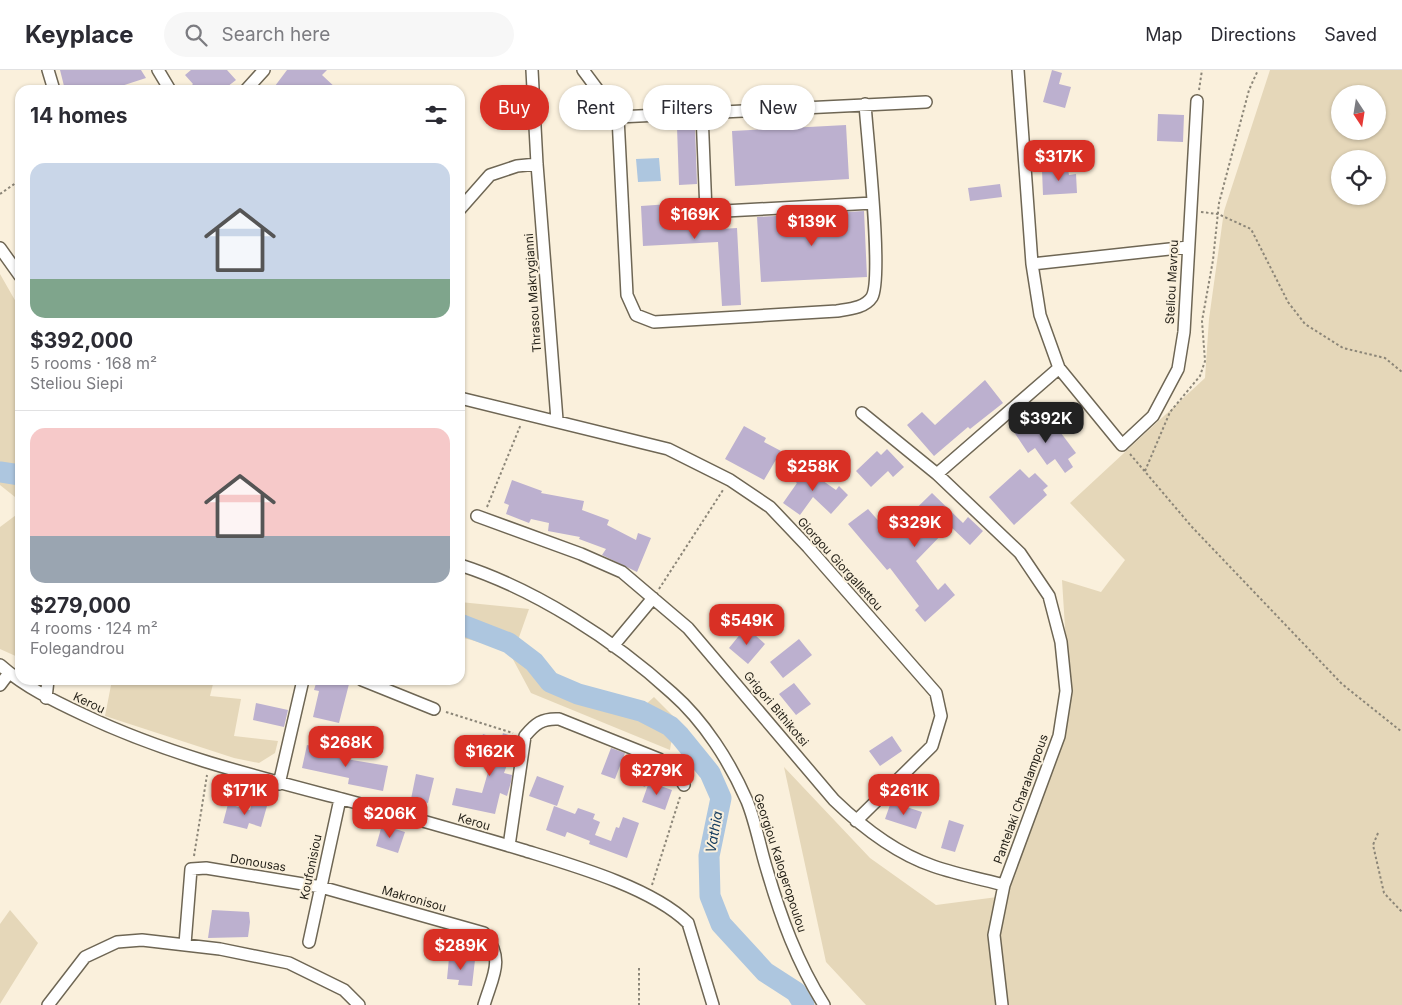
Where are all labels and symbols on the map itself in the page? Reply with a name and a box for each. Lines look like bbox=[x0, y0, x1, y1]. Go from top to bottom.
north arrow bbox=[1331, 85, 1386, 140]
pin: $317K bbox=[1024, 140, 1094, 182]
pin: $169K bbox=[660, 198, 730, 240]
pin: $139K bbox=[777, 204, 847, 247]
street label: Thrasou Makrygianni bbox=[521, 233, 544, 353]
street label: Steliou Mavrou bbox=[1162, 239, 1181, 325]
pin: $392K bbox=[1011, 402, 1081, 444]
pin: $258K bbox=[778, 450, 848, 492]
pin: $329K bbox=[880, 506, 950, 548]
street label: Giorgou Giorgallettou bbox=[795, 514, 886, 613]
pin: $549K bbox=[712, 604, 782, 646]
street label: Grigori Bithikotsi bbox=[741, 668, 812, 749]
street label: Kerou bbox=[71, 689, 107, 716]
pin: $268K bbox=[311, 726, 381, 768]
street label: Pantelaki Charalampous bbox=[990, 732, 1051, 866]
pin: $162K bbox=[455, 734, 525, 777]
pin: $279K bbox=[622, 754, 692, 796]
pin: $171K bbox=[210, 774, 280, 816]
pin: $261K bbox=[869, 774, 939, 816]
street label: Georgiou Kalogeropoulou bbox=[751, 792, 810, 934]
pin: $206K bbox=[355, 796, 425, 839]
water label: Vathia bbox=[701, 809, 726, 854]
street label: Kerou bbox=[456, 810, 492, 833]
street label: Koufonisiou bbox=[296, 833, 325, 901]
street label: Donousas bbox=[229, 851, 287, 874]
street label: Makronisou bbox=[380, 882, 448, 915]
pin: $289K bbox=[426, 928, 496, 971]

